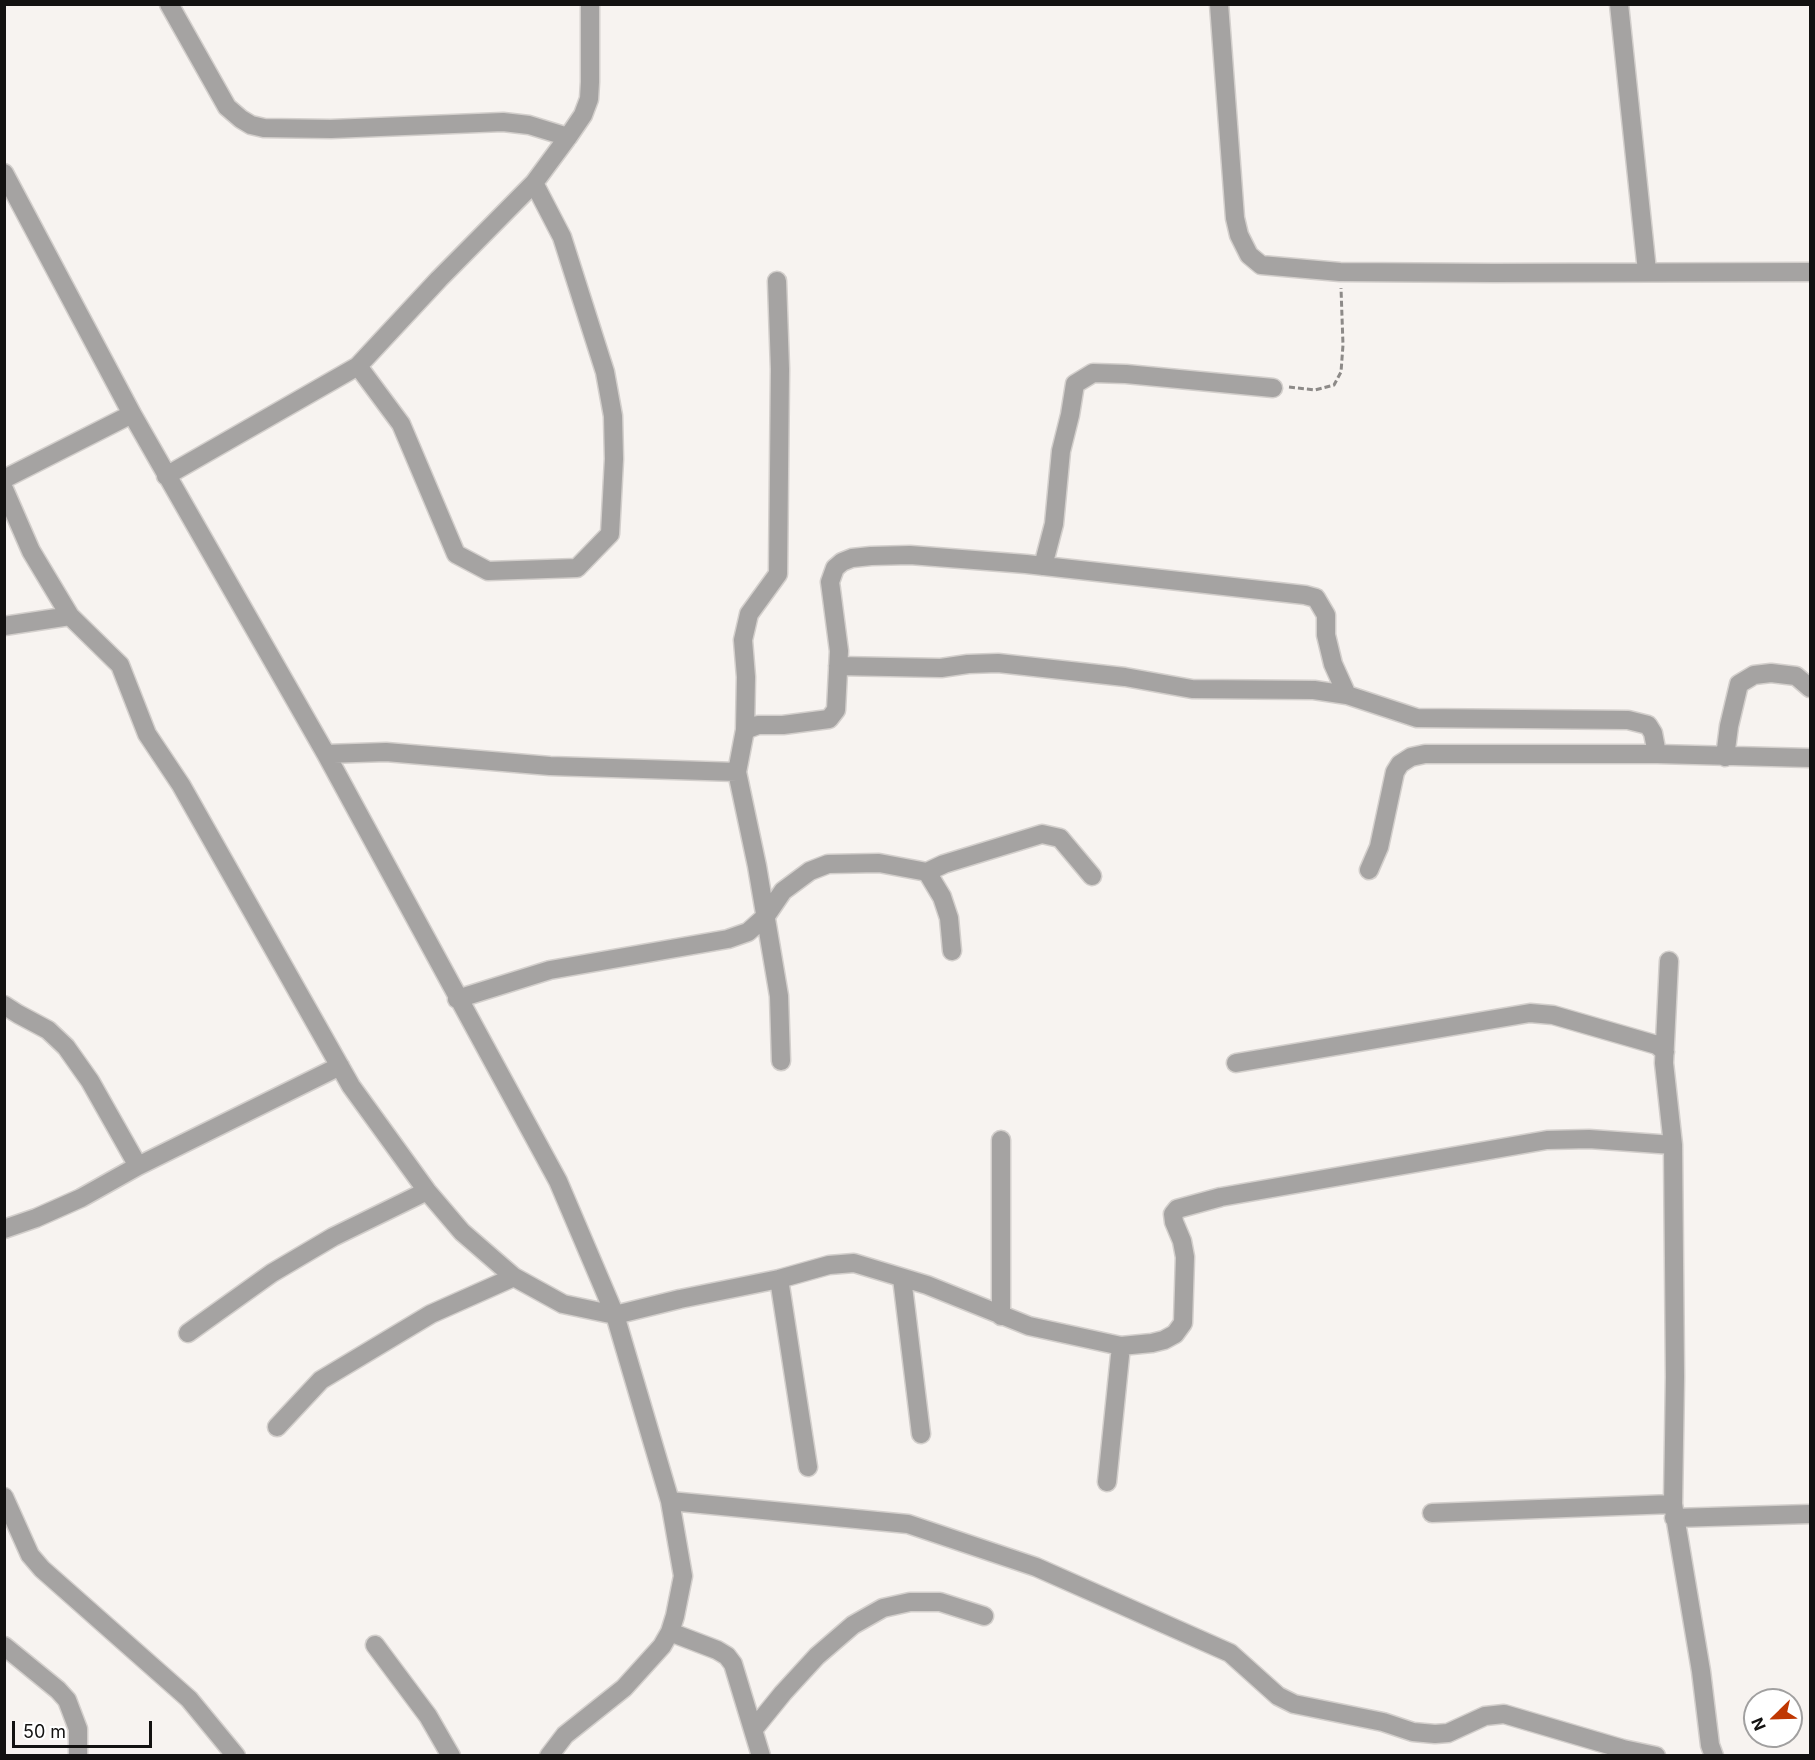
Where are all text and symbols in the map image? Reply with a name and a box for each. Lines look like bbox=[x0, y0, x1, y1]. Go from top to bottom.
north arrow bbox=[1743, 1688, 1803, 1748]
scale bar bbox=[15, 1709, 154, 1747]
text: N bbox=[1747, 1715, 1770, 1734]
text: 50 m bbox=[23, 1721, 66, 1742]

